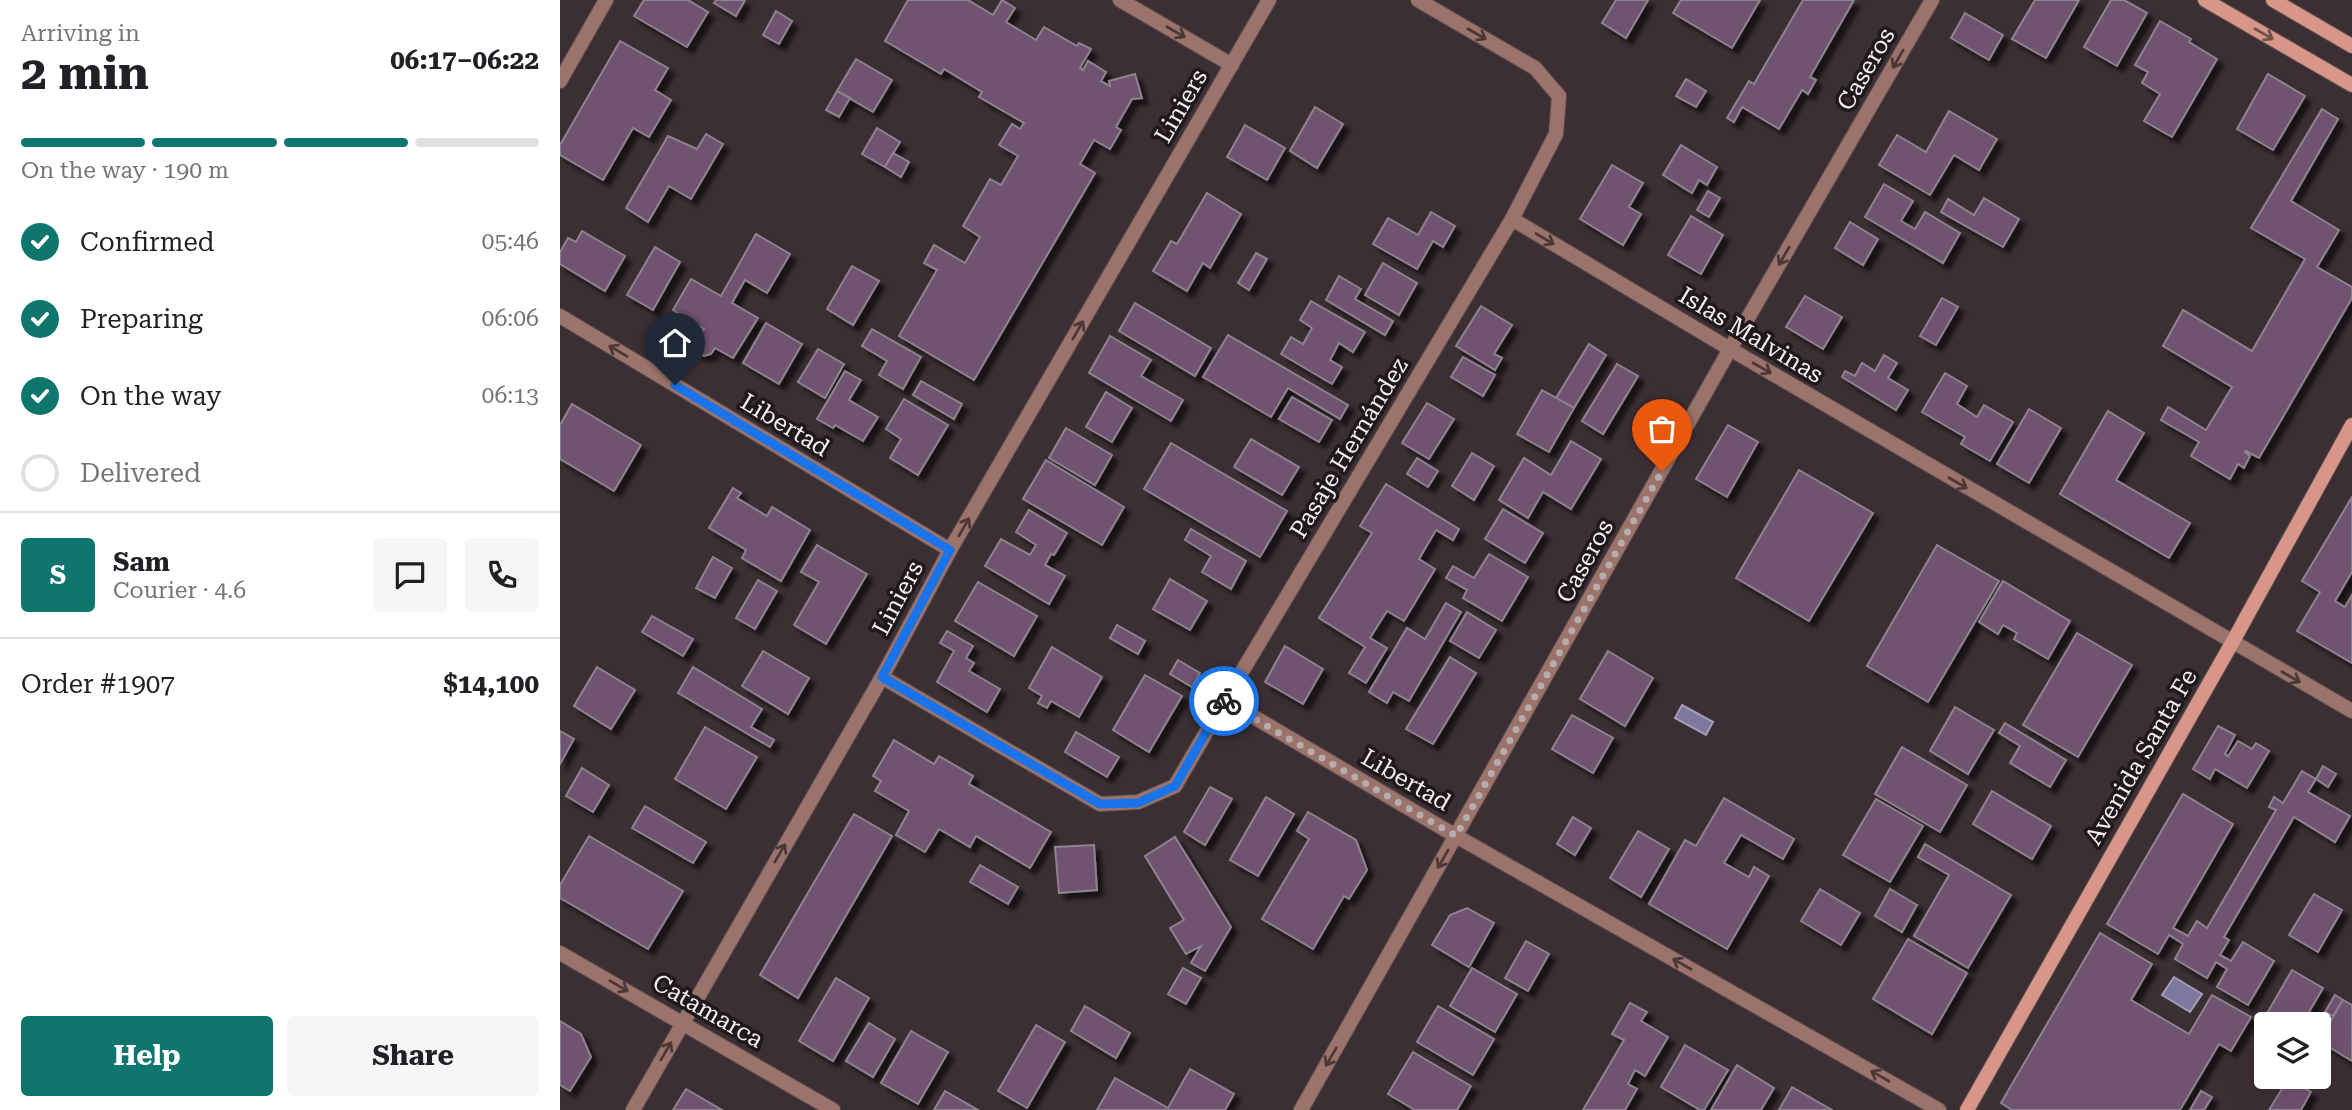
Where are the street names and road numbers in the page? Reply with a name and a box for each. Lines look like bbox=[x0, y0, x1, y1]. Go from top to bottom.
street label: Caseros bbox=[1831, 23, 1901, 115]
street label: Liniers bbox=[1149, 64, 1213, 148]
street label: Islas Malvinas bbox=[1674, 281, 1828, 389]
street label: Pasaje Hernández bbox=[1284, 353, 1414, 543]
street label: Libertad bbox=[736, 388, 834, 462]
street label: Caseros bbox=[1551, 515, 1619, 607]
street label: Liniers bbox=[867, 556, 929, 640]
street label: Avenida Santa Fe bbox=[2079, 664, 2203, 850]
street label: Libertad bbox=[1356, 743, 1456, 817]
street label: Catamarca bbox=[648, 968, 768, 1054]

